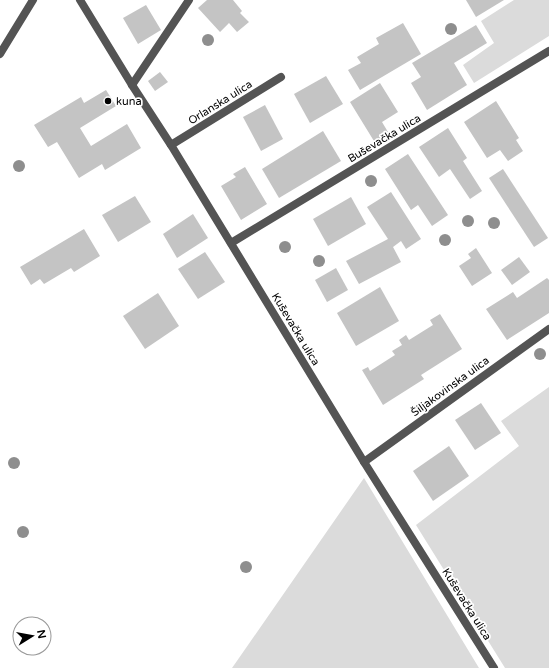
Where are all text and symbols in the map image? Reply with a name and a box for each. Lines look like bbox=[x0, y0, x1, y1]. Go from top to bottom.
street label: Orlanska ulica bbox=[186, 78, 255, 127]
place label: kuna bbox=[116, 95, 142, 108]
marker: kuna bbox=[103, 96, 113, 106]
street label: Buševačka ulica bbox=[345, 112, 423, 165]
street label: Kuševačka ulica bbox=[269, 291, 322, 368]
street label: Šiljakovinska ulica bbox=[408, 353, 492, 419]
street label: Kuševačka ulica bbox=[439, 566, 494, 643]
north arrow bbox=[12, 616, 52, 656]
text: N bbox=[34, 629, 49, 640]

